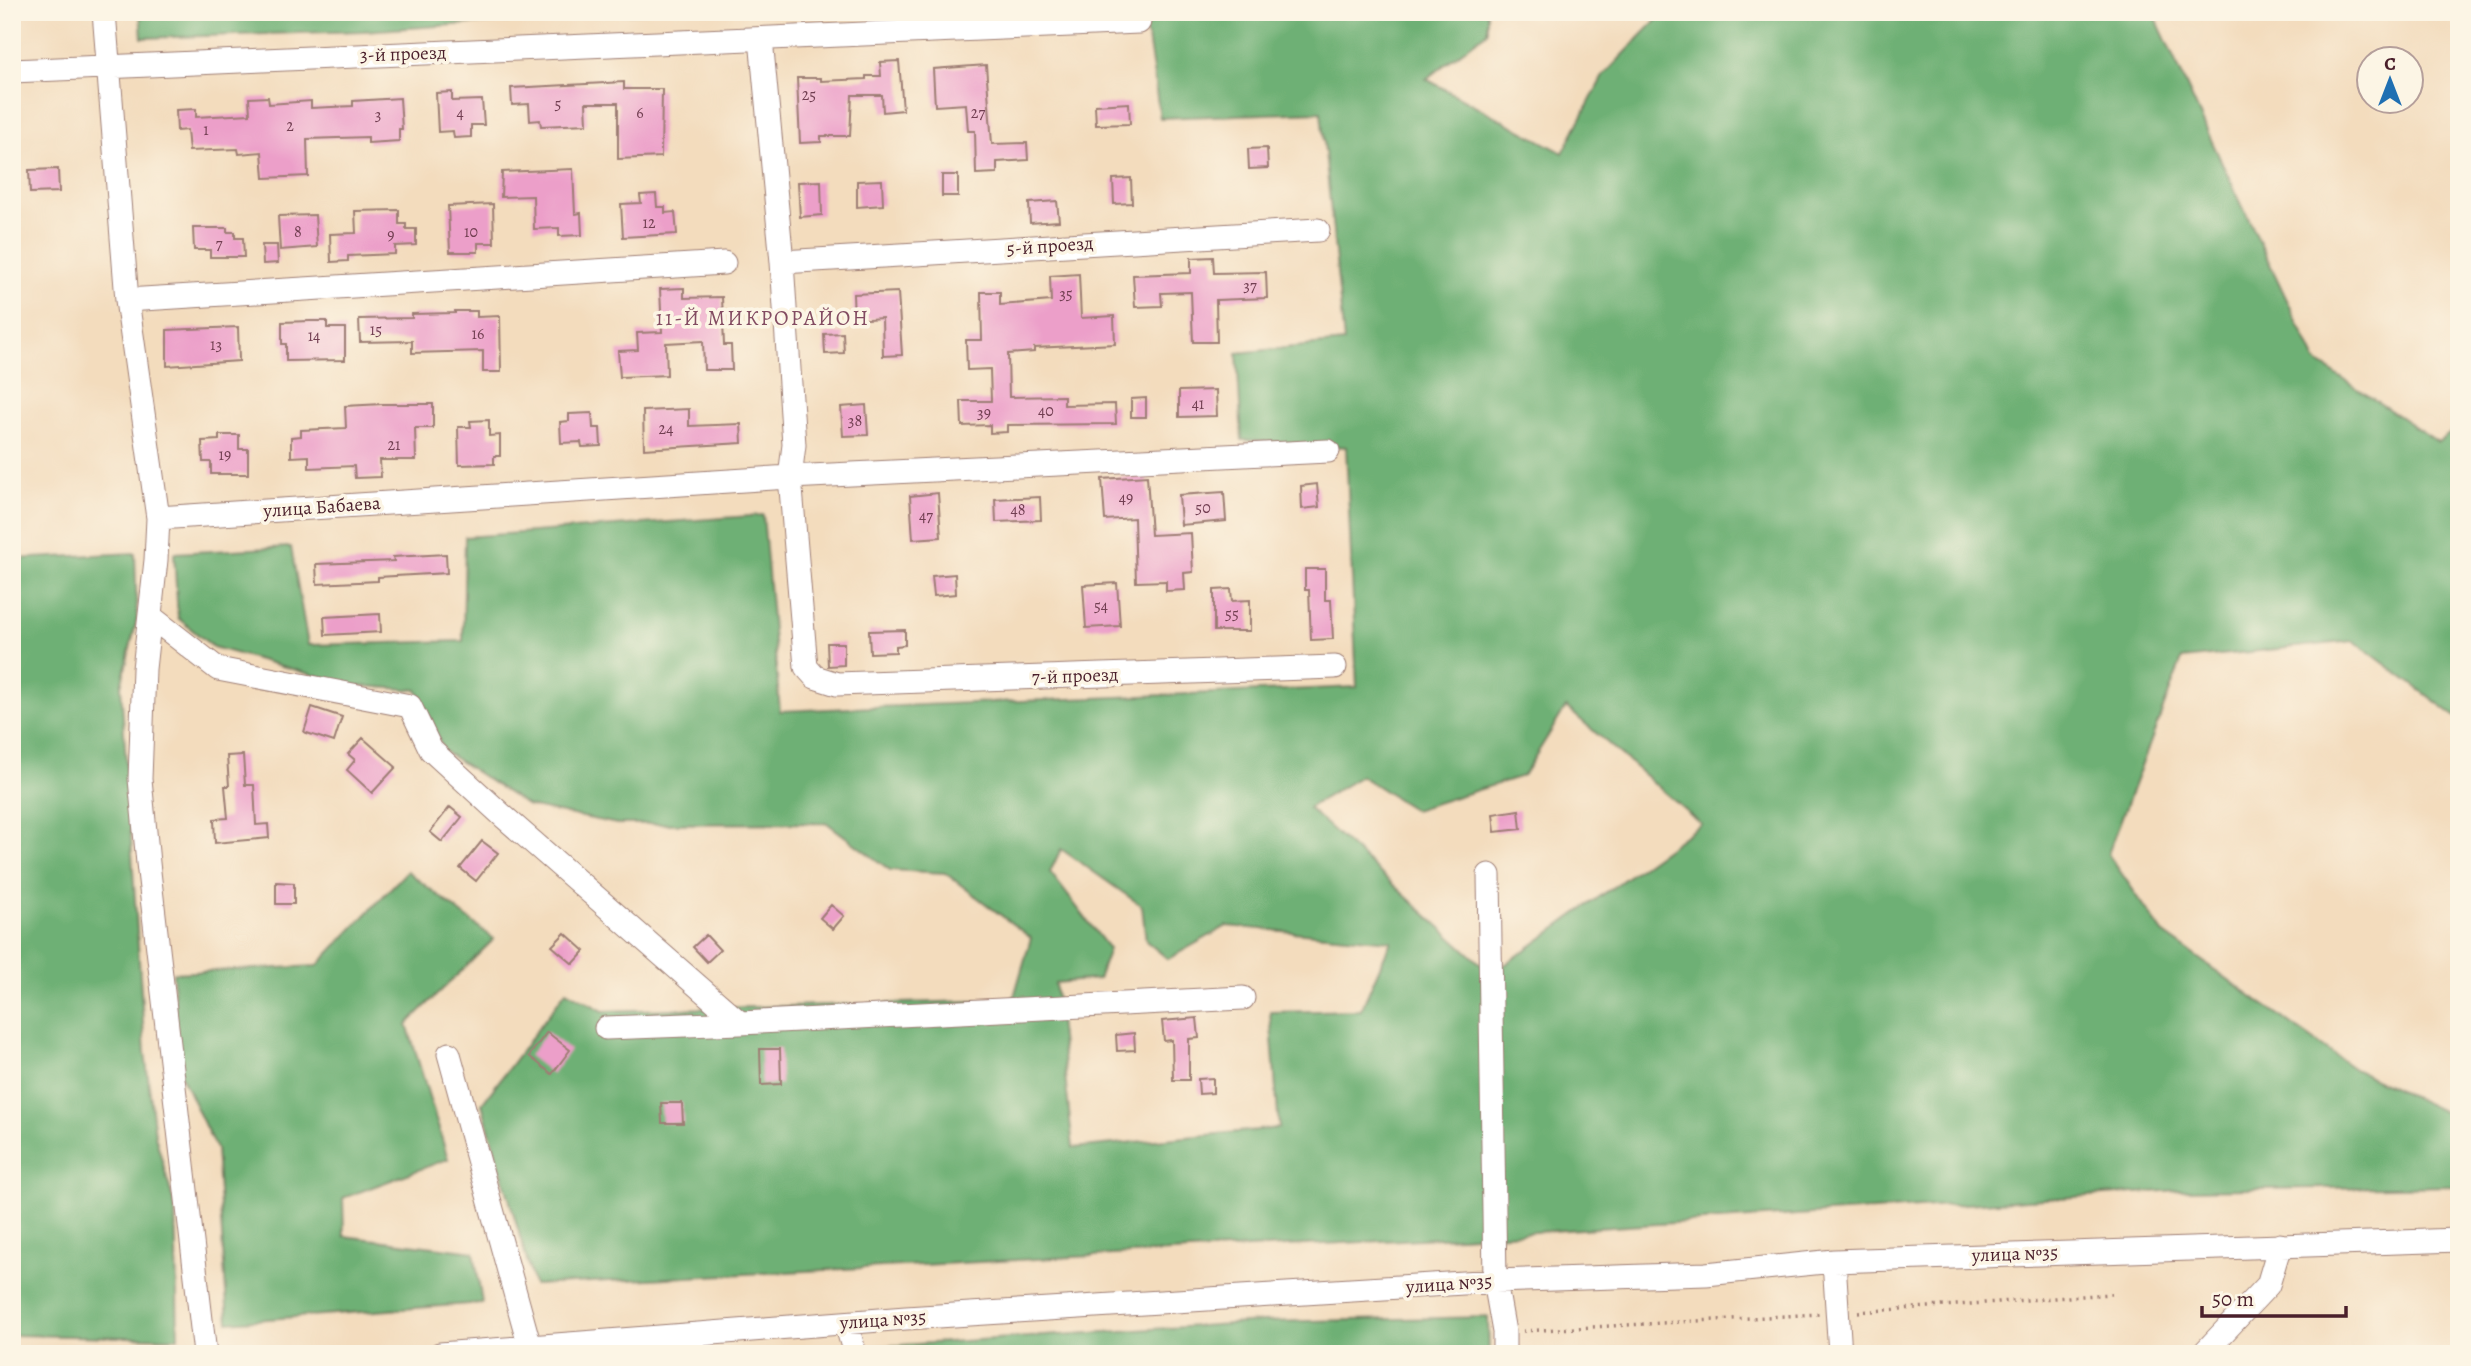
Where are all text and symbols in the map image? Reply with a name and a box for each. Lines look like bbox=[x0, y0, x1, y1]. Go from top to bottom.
street label: 3-й проезд bbox=[359, 39, 447, 69]
north arrow bbox=[2356, 46, 2426, 116]
text: С bbox=[2384, 51, 2396, 77]
house number: 25 bbox=[802, 84, 816, 106]
house number: 5 bbox=[555, 93, 562, 115]
house number: 4 bbox=[456, 102, 464, 124]
house number: 6 bbox=[636, 102, 644, 124]
house number: 27 bbox=[971, 102, 985, 124]
house number: 3 bbox=[375, 104, 381, 126]
house number: 2 bbox=[286, 115, 294, 137]
house number: 1 bbox=[203, 119, 209, 141]
house number: 12 bbox=[642, 212, 656, 234]
house number: 8 bbox=[294, 221, 302, 243]
house number: 10 bbox=[464, 221, 478, 243]
house number: 9 bbox=[387, 224, 395, 246]
street label: 5-й проезд bbox=[1006, 230, 1094, 262]
house number: 7 bbox=[216, 233, 223, 255]
house number: 37 bbox=[1243, 275, 1257, 297]
house number: 35 bbox=[1059, 283, 1073, 305]
district label: 11-Й МИКРОРАЙОН bbox=[656, 304, 870, 332]
house number: 15 bbox=[370, 319, 382, 341]
house number: 16 bbox=[472, 323, 484, 345]
house number: 14 bbox=[308, 325, 320, 347]
house number: 13 bbox=[210, 334, 222, 356]
house number: 41 bbox=[1192, 393, 1205, 415]
house number: 40 bbox=[1038, 400, 1054, 422]
house number: 39 bbox=[977, 402, 991, 424]
house number: 38 bbox=[848, 410, 862, 432]
house number: 24 bbox=[659, 418, 673, 440]
house number: 21 bbox=[387, 434, 401, 456]
house number: 19 bbox=[219, 444, 231, 466]
house number: 49 bbox=[1119, 487, 1133, 509]
street label: улица Бабаева bbox=[261, 490, 382, 524]
house number: 50 bbox=[1195, 497, 1211, 519]
house number: 48 bbox=[1010, 499, 1026, 521]
house number: 47 bbox=[919, 505, 933, 527]
house number: 54 bbox=[1094, 595, 1108, 617]
house number: 55 bbox=[1225, 603, 1239, 625]
street label: 7-й проезд bbox=[1031, 661, 1119, 691]
street label: улица №35 bbox=[1970, 1239, 2059, 1269]
street label: улица №35 bbox=[1404, 1268, 1493, 1300]
scale bar bbox=[2202, 1275, 2345, 1319]
text: 50 m bbox=[2212, 1285, 2254, 1313]
street label: улица №35 bbox=[838, 1304, 927, 1336]

